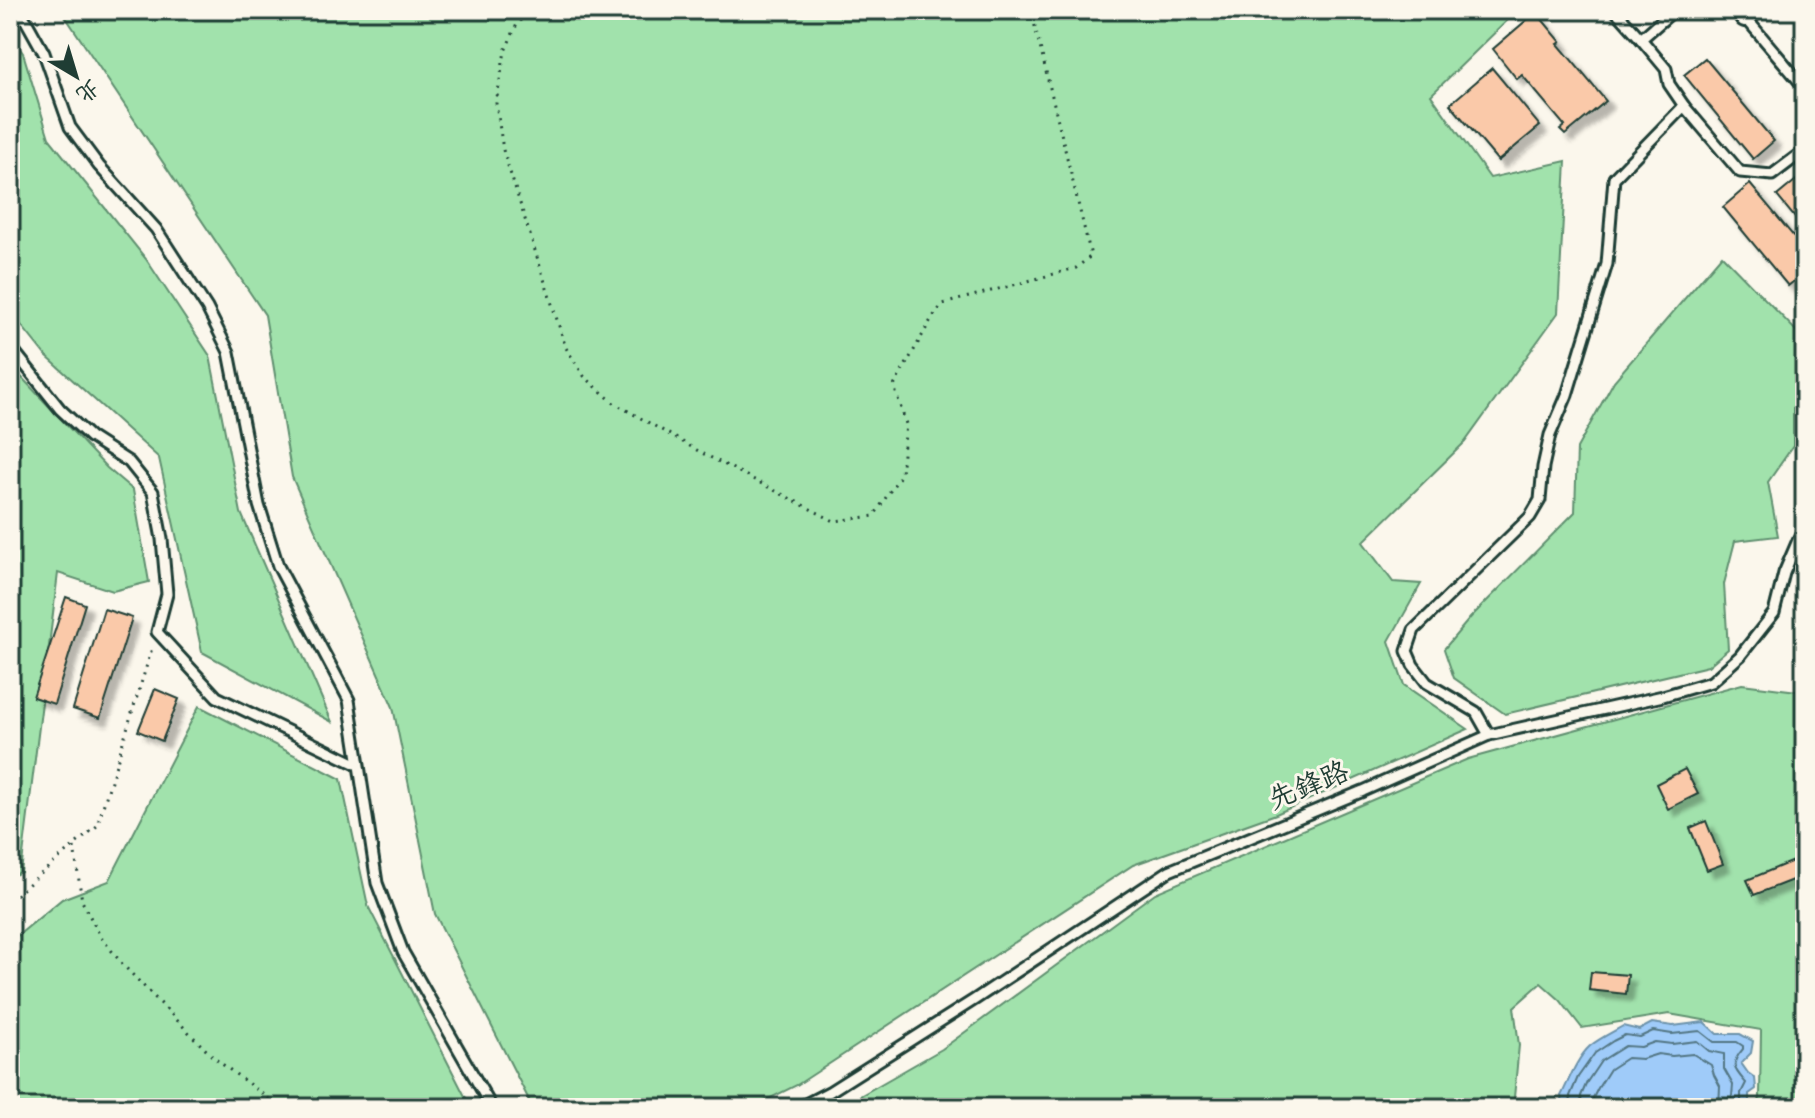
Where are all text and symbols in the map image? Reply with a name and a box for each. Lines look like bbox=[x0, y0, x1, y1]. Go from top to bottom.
north arrow bbox=[36, 36, 116, 116]
text: 北 bbox=[68, 70, 104, 108]
street label: 先鋒路 bbox=[1264, 755, 1356, 823]

